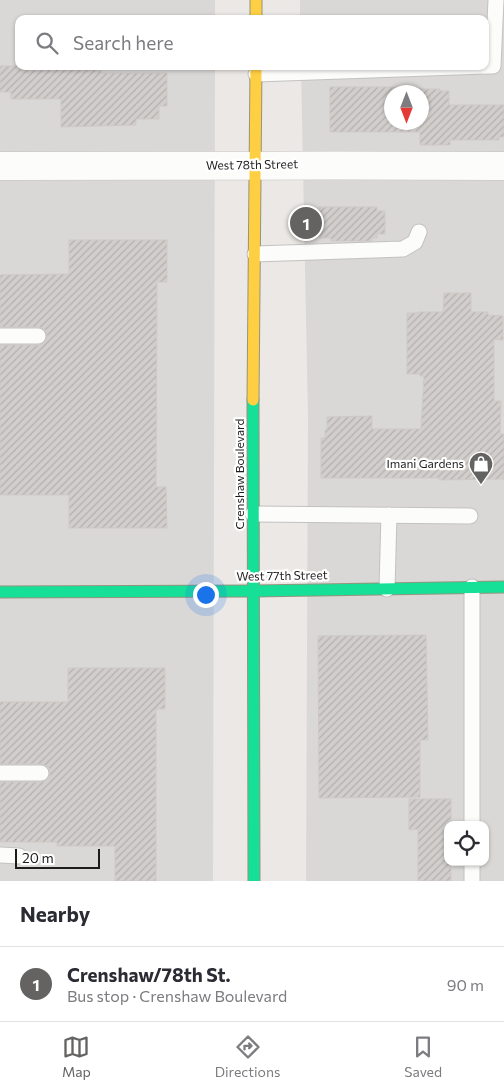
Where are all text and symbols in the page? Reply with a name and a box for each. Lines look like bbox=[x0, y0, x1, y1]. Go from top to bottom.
search box bbox=[15, 15, 489, 70]
icon: search bbox=[33, 29, 61, 57]
text: Search here bbox=[73, 31, 173, 54]
north arrow bbox=[384, 85, 429, 130]
street label: West 78th Street bbox=[206, 156, 298, 172]
pin: 1 bbox=[290, 204, 322, 242]
street label: Crenshaw Boulevard bbox=[232, 418, 246, 530]
shop icon: Imani Gardens bbox=[468, 451, 494, 485]
place label: Imani Gardens bbox=[386, 456, 464, 470]
street label: West 77th Street bbox=[236, 567, 328, 583]
your location bbox=[193, 582, 219, 608]
map controls bbox=[444, 821, 489, 866]
button: locate bbox=[444, 821, 489, 866]
scale bar bbox=[15, 846, 100, 869]
text: 20 m bbox=[22, 849, 54, 866]
text: Nearby bbox=[20, 901, 90, 926]
text: Crenshaw/78th St. bbox=[67, 963, 231, 986]
text: 1 bbox=[32, 975, 40, 994]
text: 90 m bbox=[447, 975, 484, 994]
text: Bus stop · Crenshaw Boulevard bbox=[67, 986, 287, 1005]
tab: Map bbox=[62, 1033, 91, 1080]
tab: Directions bbox=[215, 1033, 280, 1080]
tab: Saved bbox=[404, 1033, 442, 1080]

